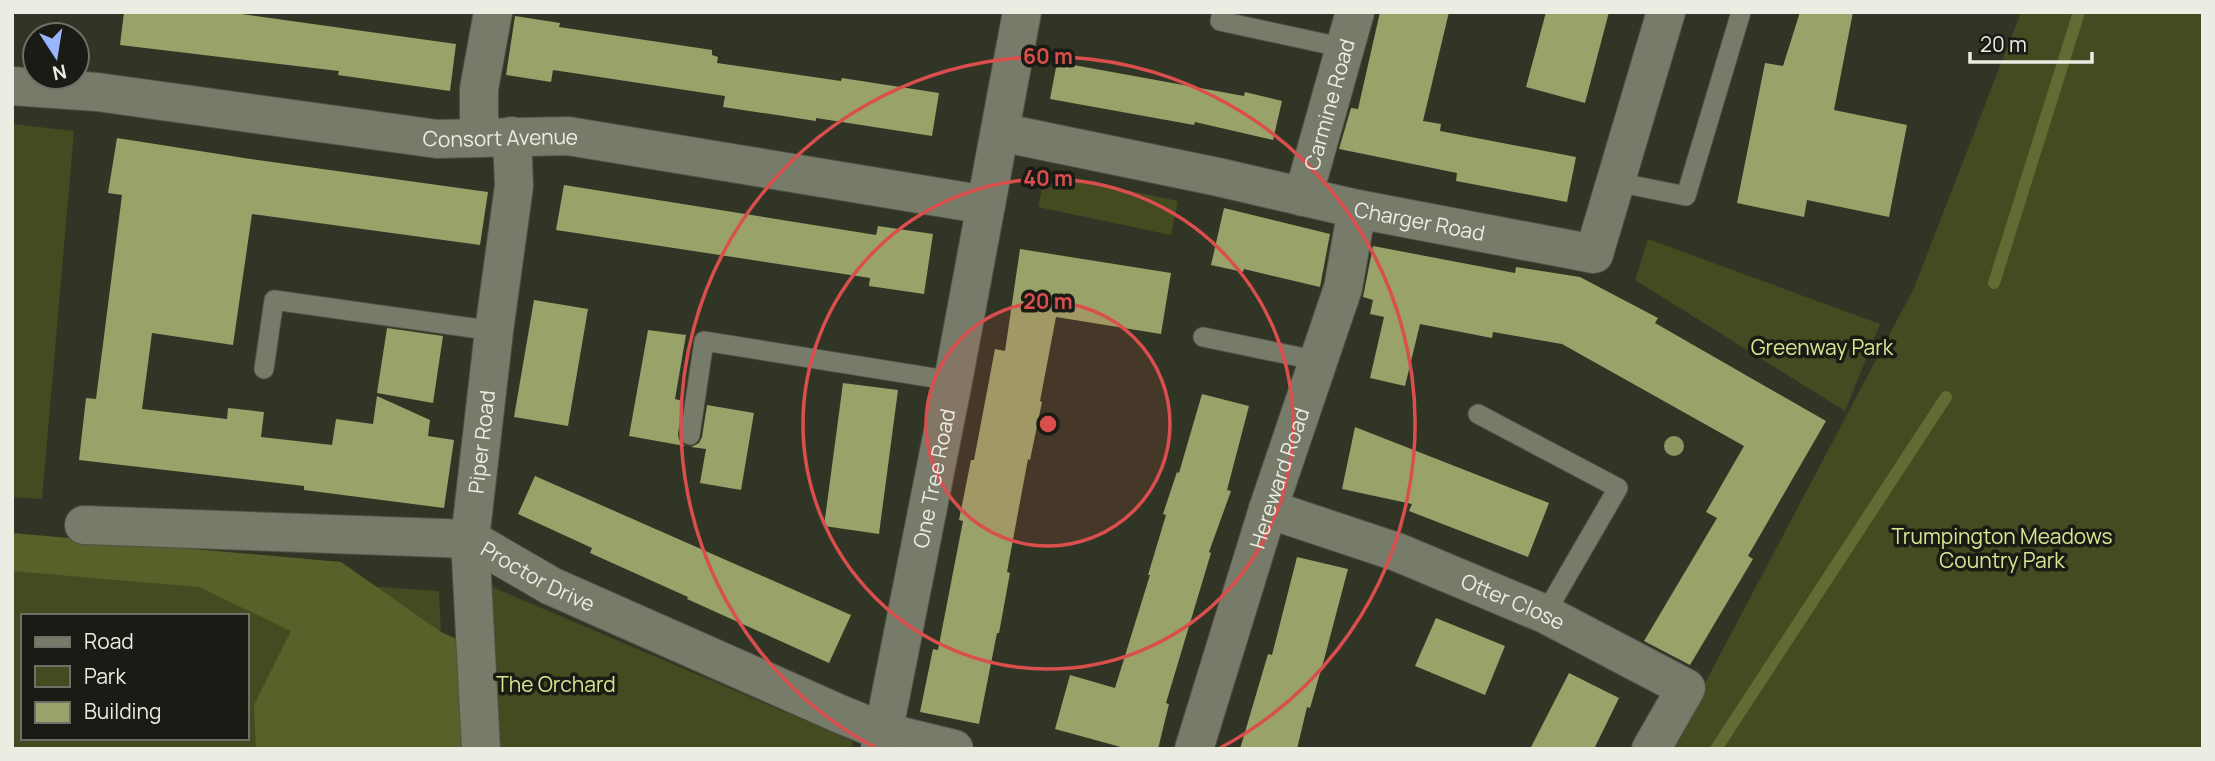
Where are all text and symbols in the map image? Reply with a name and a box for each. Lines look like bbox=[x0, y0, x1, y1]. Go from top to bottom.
north arrow bbox=[21, 21, 91, 91]
scale bar bbox=[1970, 21, 2092, 65]
text: 20 m bbox=[1980, 30, 2027, 58]
street label: Carmine Road bbox=[1297, 35, 1361, 174]
text: 60 m bbox=[1023, 42, 1073, 70]
text: N bbox=[50, 58, 69, 87]
street label: Consort Avenue bbox=[421, 122, 580, 153]
text: 40 m bbox=[1023, 164, 1073, 192]
street label: Charger Road bbox=[1352, 195, 1487, 247]
text: 20 m bbox=[1023, 287, 1073, 315]
park label: Greenway Park bbox=[1751, 333, 1894, 361]
street label: Piper Road bbox=[461, 389, 501, 495]
street label: Hereward Road bbox=[1243, 404, 1315, 552]
street label: One Tree Road bbox=[906, 406, 961, 550]
centre of rings bbox=[1036, 412, 1060, 436]
park label: Trumpington Meadows Country Park bbox=[1891, 522, 2113, 574]
street label: Proctor Drive bbox=[476, 534, 599, 618]
street label: Otter Close bbox=[1457, 566, 1570, 636]
legend bbox=[21, 614, 248, 740]
text: Road bbox=[84, 627, 134, 655]
text: Park bbox=[84, 662, 126, 690]
park label: The Orchard bbox=[496, 670, 616, 698]
text: Building bbox=[84, 697, 161, 725]

